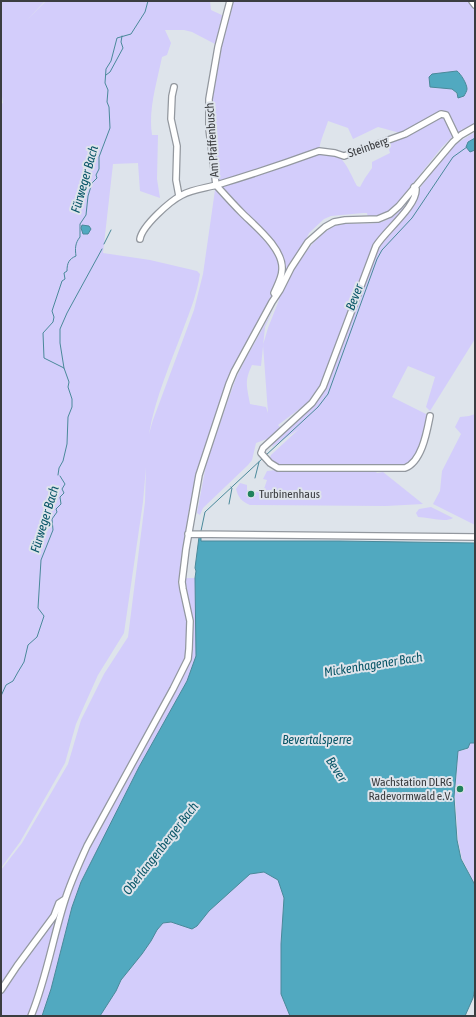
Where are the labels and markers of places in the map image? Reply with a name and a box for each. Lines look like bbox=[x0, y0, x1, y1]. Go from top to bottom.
place label: Turbinenhaus bbox=[259, 487, 320, 501]
marker: Turbinenhaus bbox=[246, 489, 256, 499]
place label: Wachstation DLRG Radevormwald e.V. bbox=[369, 775, 452, 803]
marker: Wachstation DLRG Radevormwald e.V. bbox=[455, 784, 465, 794]

